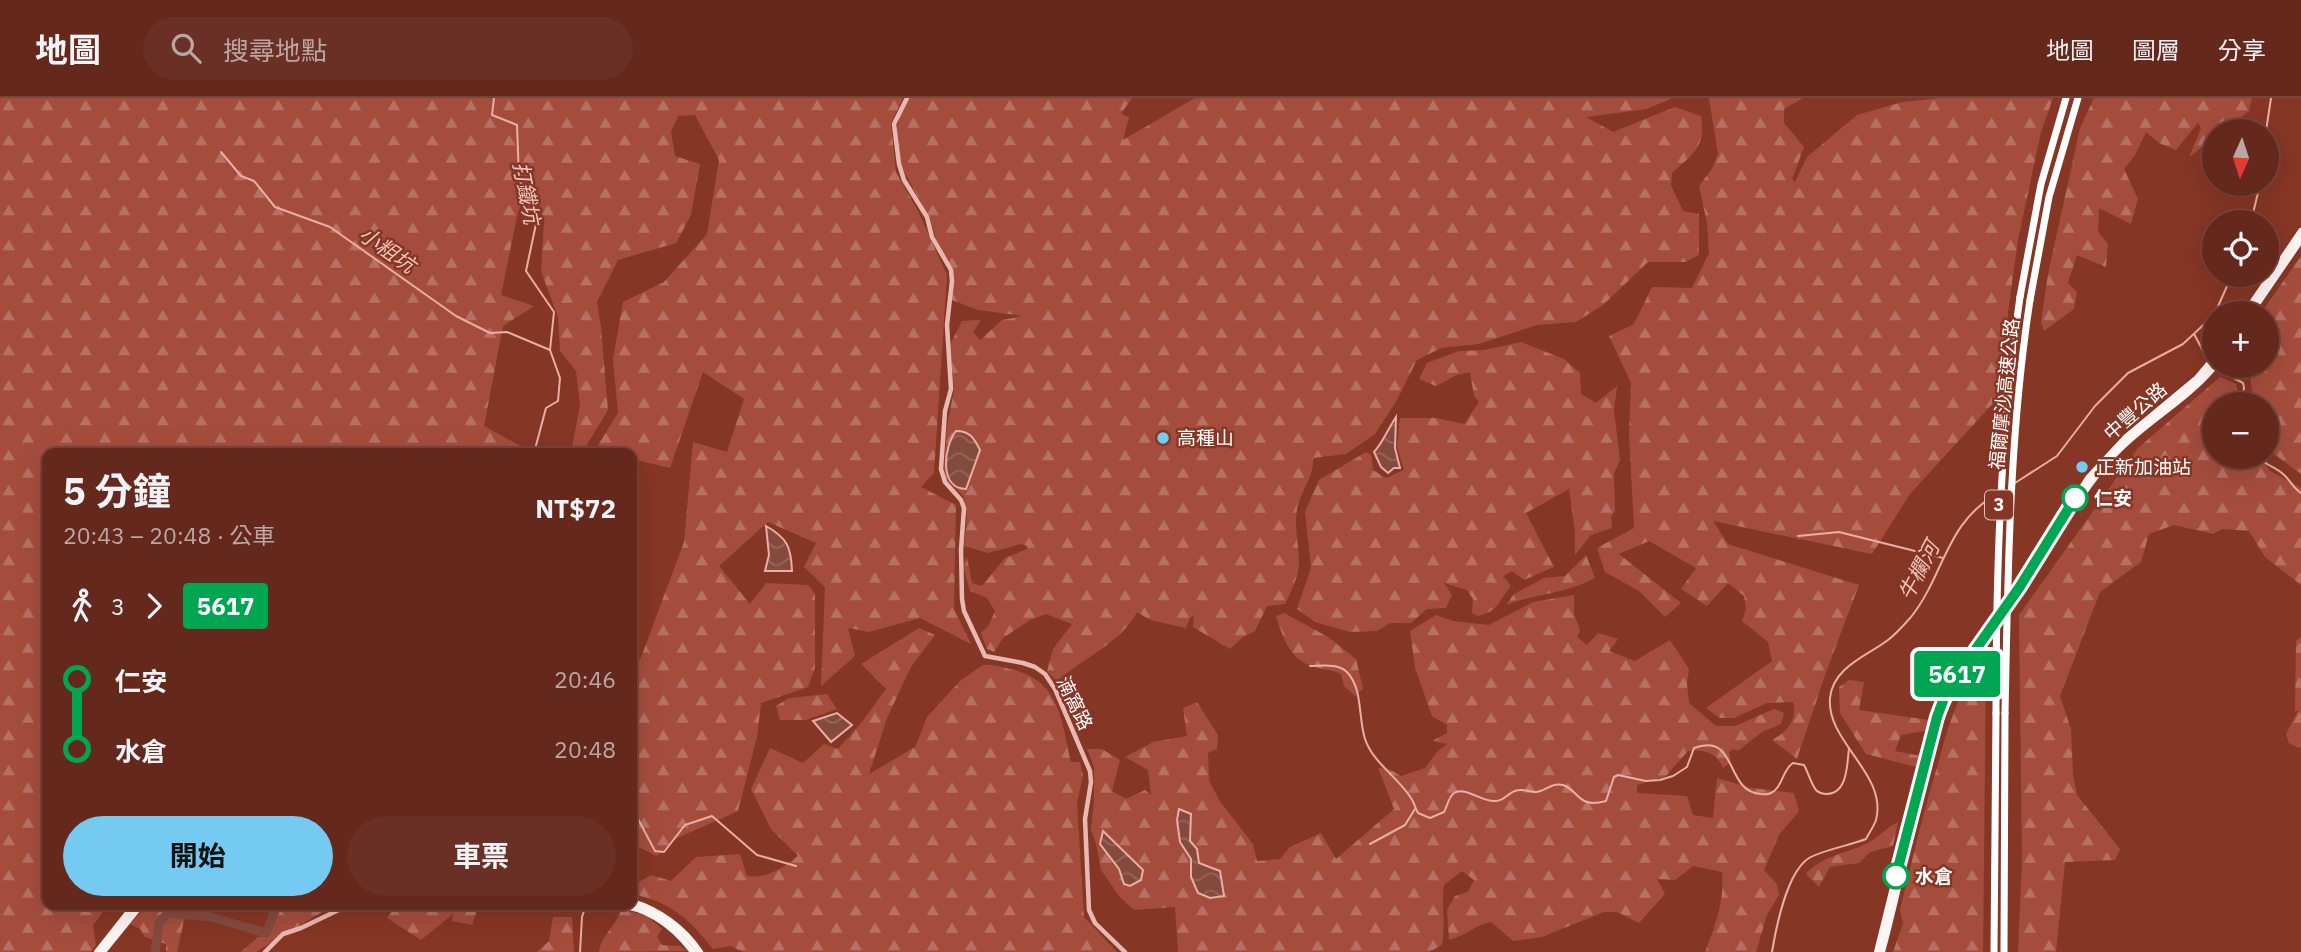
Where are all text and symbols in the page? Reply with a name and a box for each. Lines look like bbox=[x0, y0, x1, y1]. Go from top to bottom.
search box bbox=[143, 17, 633, 80]
text: 地圖 bbox=[35, 28, 101, 71]
icon: search bbox=[167, 29, 205, 67]
text: 搜尋地點 bbox=[223, 33, 327, 67]
text: 地圖 bbox=[2046, 34, 2094, 66]
text: 圖層 bbox=[2132, 34, 2180, 66]
text: 分享 bbox=[2218, 34, 2266, 66]
north arrow bbox=[2202, 119, 2278, 196]
map controls bbox=[2202, 119, 2279, 469]
water label: 打鐵坑 bbox=[507, 159, 547, 229]
button: locate bbox=[2202, 210, 2279, 287]
water label: 小粗坑 bbox=[354, 220, 424, 280]
button: + bbox=[2202, 301, 2279, 378]
street label: 福爾摩沙高速公路 bbox=[1984, 317, 2024, 471]
street label: 中豐公路 bbox=[2098, 377, 2172, 445]
button: − bbox=[2202, 392, 2279, 469]
place label: 高種山 bbox=[1177, 426, 1234, 450]
marker: 高種山 bbox=[1155, 430, 1171, 446]
place label: 正新加油站 bbox=[2096, 455, 2191, 479]
marker: 正新加油站 bbox=[2074, 459, 2090, 475]
text: 5 分鐘 bbox=[63, 466, 171, 515]
marker: 仁安 bbox=[2062, 485, 2088, 511]
place label: 仁安 bbox=[2094, 486, 2132, 510]
text: NT$72 bbox=[535, 491, 616, 525]
road number: 3 bbox=[1985, 491, 2013, 520]
text: 20:43 – 20:48 · 公車 bbox=[63, 520, 276, 550]
water label: 牛欄河 bbox=[1891, 533, 1947, 605]
icon: walk bbox=[63, 587, 101, 625]
icon: forward bbox=[135, 587, 173, 625]
text: 5617 bbox=[197, 590, 254, 622]
text: 3 bbox=[111, 591, 125, 621]
line badge: 5617 bbox=[1908, 651, 2006, 697]
text: 5617 bbox=[1928, 658, 1986, 690]
text: 仁安 bbox=[115, 664, 167, 698]
text: 20:46 bbox=[554, 664, 616, 694]
street label: 湳窩路 bbox=[1052, 672, 1098, 734]
text: 水倉 bbox=[115, 734, 167, 768]
text: 20:48 bbox=[554, 734, 616, 764]
button: 開始 bbox=[63, 816, 333, 896]
button: 車票 bbox=[347, 816, 616, 896]
marker: 水倉 bbox=[1883, 863, 1909, 889]
place label: 水倉 bbox=[1915, 864, 1953, 888]

